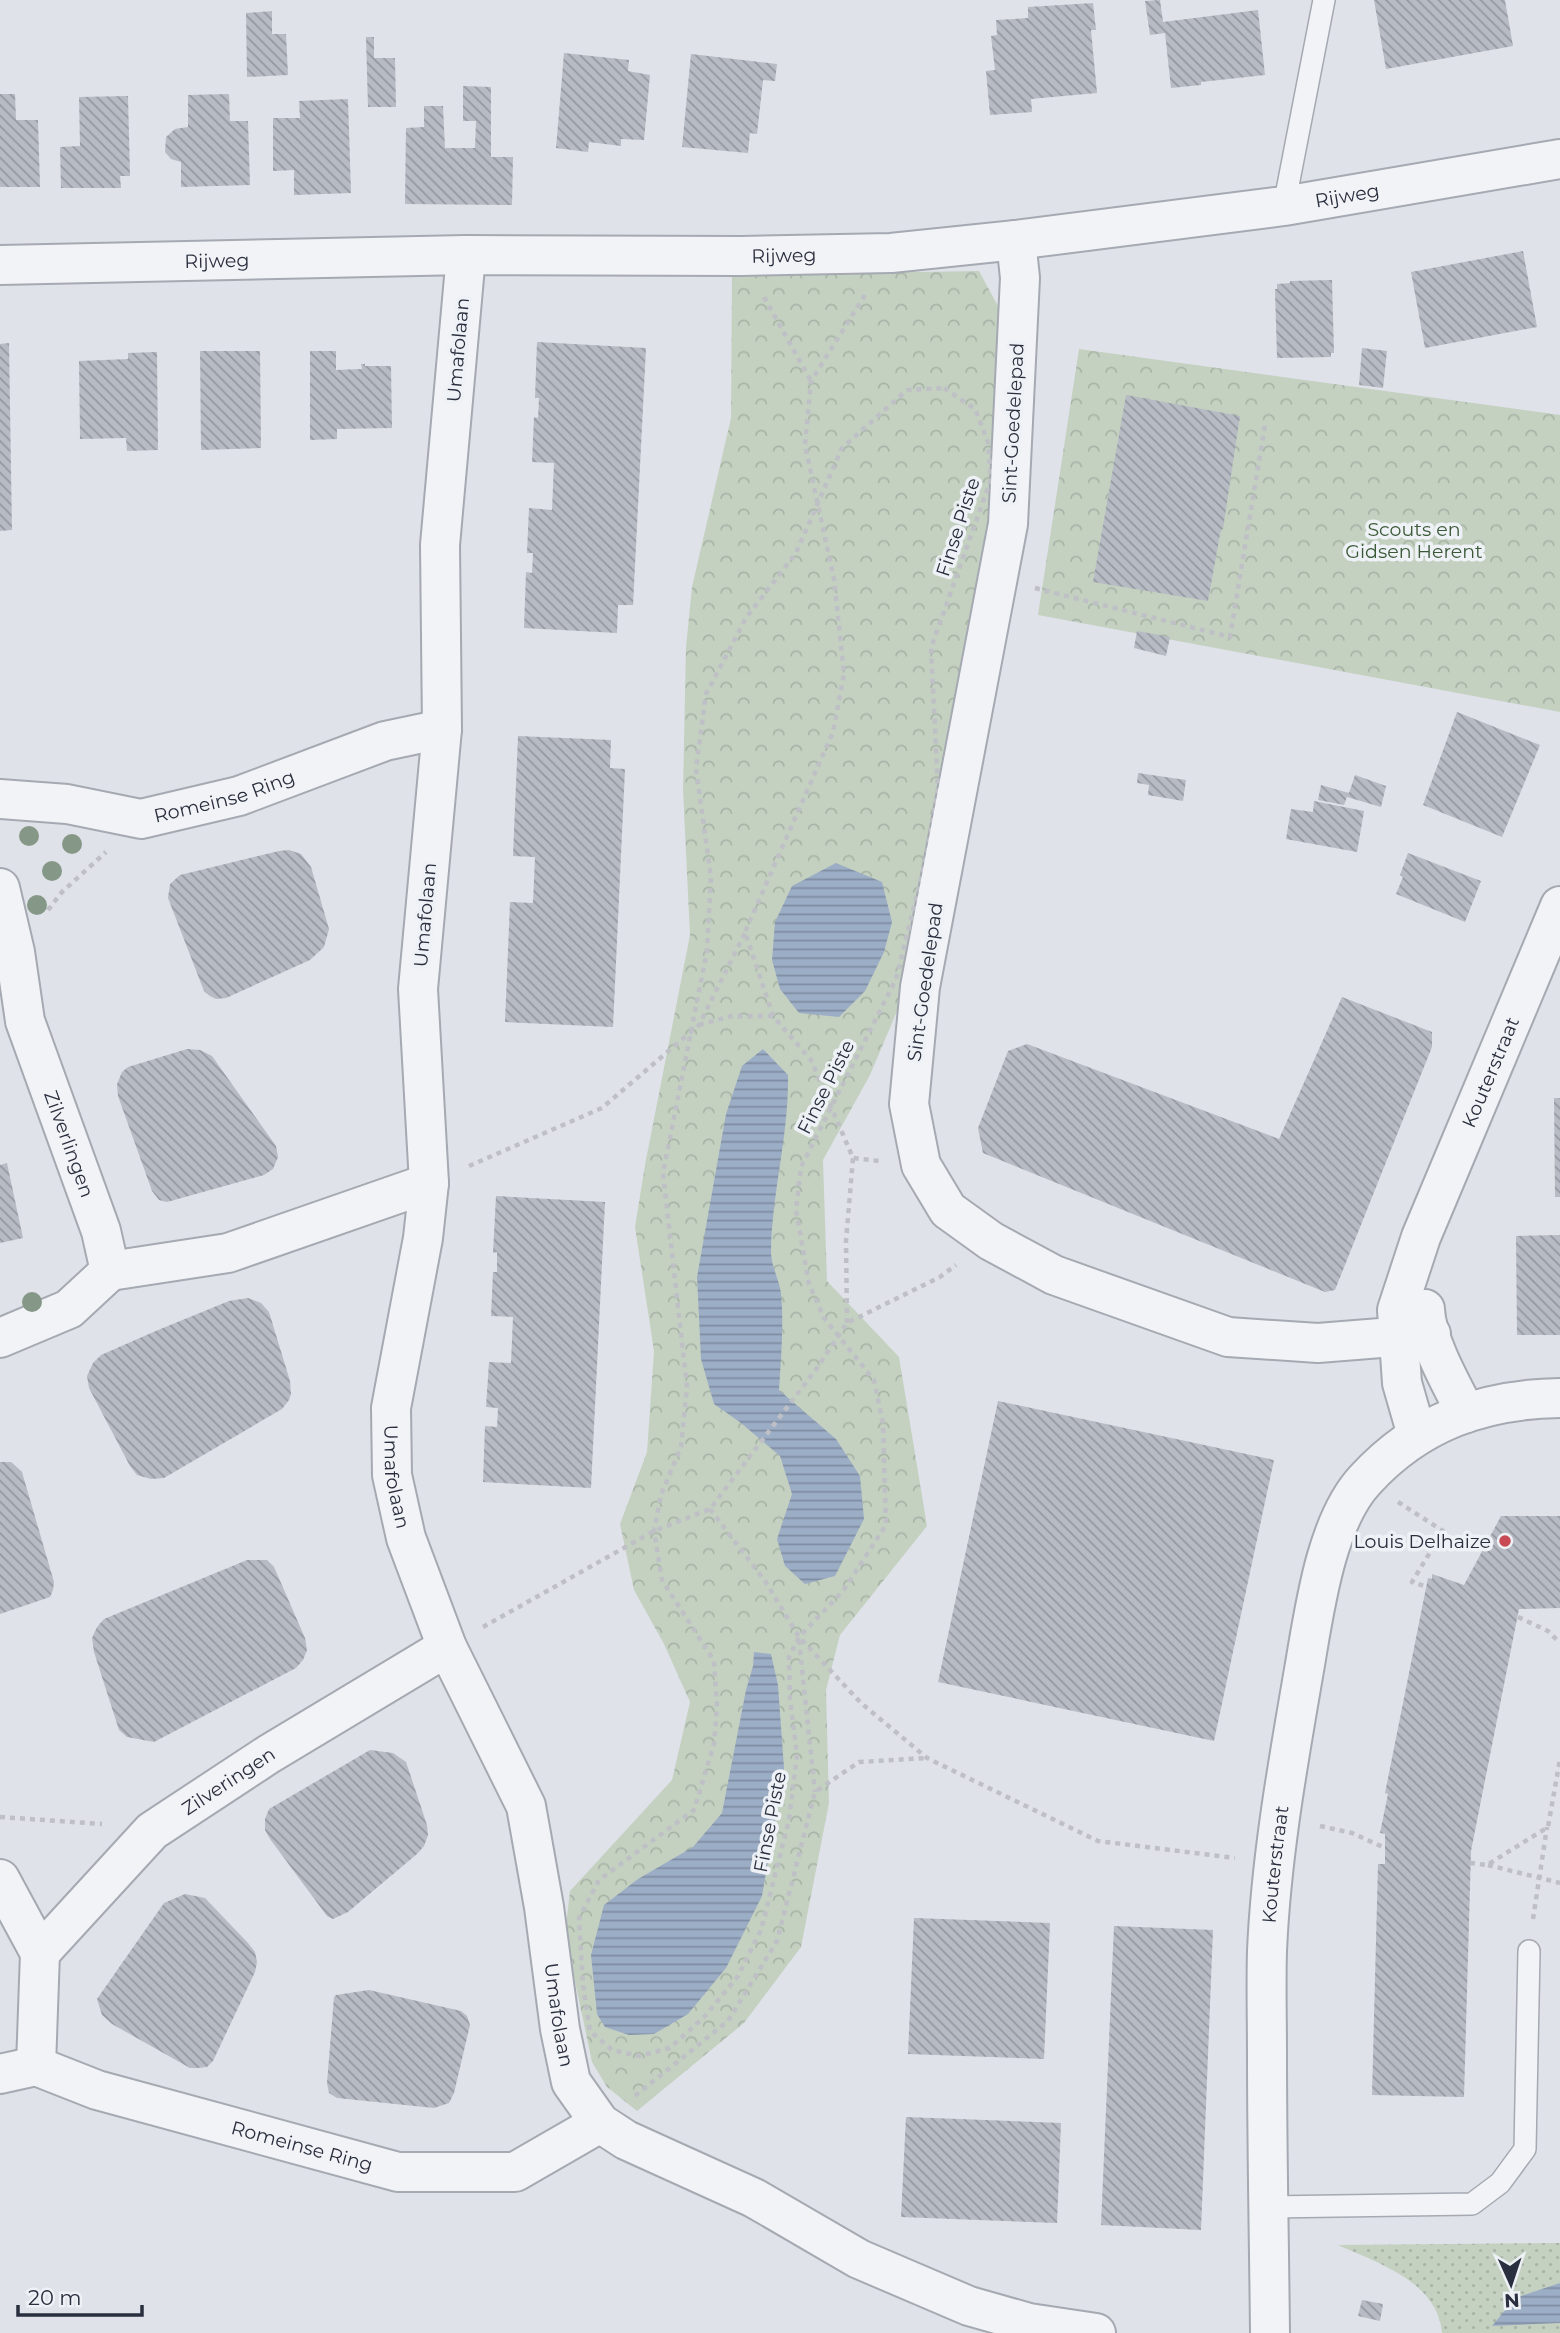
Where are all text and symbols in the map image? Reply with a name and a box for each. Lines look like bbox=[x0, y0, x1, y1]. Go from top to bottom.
street label: Rijweg bbox=[1313, 178, 1381, 212]
street label: Rijweg bbox=[751, 243, 817, 267]
street label: Rijweg bbox=[184, 248, 250, 273]
street label: Umafolaan bbox=[442, 297, 474, 403]
street label: Sint-Goedelepad bbox=[997, 342, 1029, 504]
street label: Finse Piste bbox=[931, 475, 985, 579]
park label: Scouts en Gidsen Herent bbox=[1345, 518, 1483, 563]
street label: Romeinse Ring bbox=[151, 765, 298, 827]
street label: Umafolaan bbox=[409, 862, 441, 968]
street label: Sint-Goedelepad bbox=[902, 901, 948, 1063]
street label: Kouterstraat bbox=[1457, 1013, 1524, 1131]
street label: Finse Piste bbox=[792, 1036, 860, 1138]
street label: Zilverlingen bbox=[40, 1087, 99, 1200]
street label: Umafolaan bbox=[380, 1424, 415, 1531]
place label: Louis Delhaize bbox=[1353, 1530, 1491, 1553]
marker: Louis Delhaize bbox=[1497, 1533, 1513, 1549]
street label: Zilveringen bbox=[177, 1742, 279, 1820]
street label: Finse Piste bbox=[749, 1769, 791, 1875]
street label: Kouterstraat bbox=[1257, 1804, 1293, 1924]
street label: Umafolaan bbox=[540, 1961, 579, 2069]
street label: Romeinse Ring bbox=[229, 2116, 375, 2176]
north arrow bbox=[1476, 2249, 1546, 2319]
scale bar bbox=[18, 2274, 142, 2318]
text: 20 m bbox=[28, 2285, 82, 2310]
text: N bbox=[1504, 2289, 1520, 2312]

